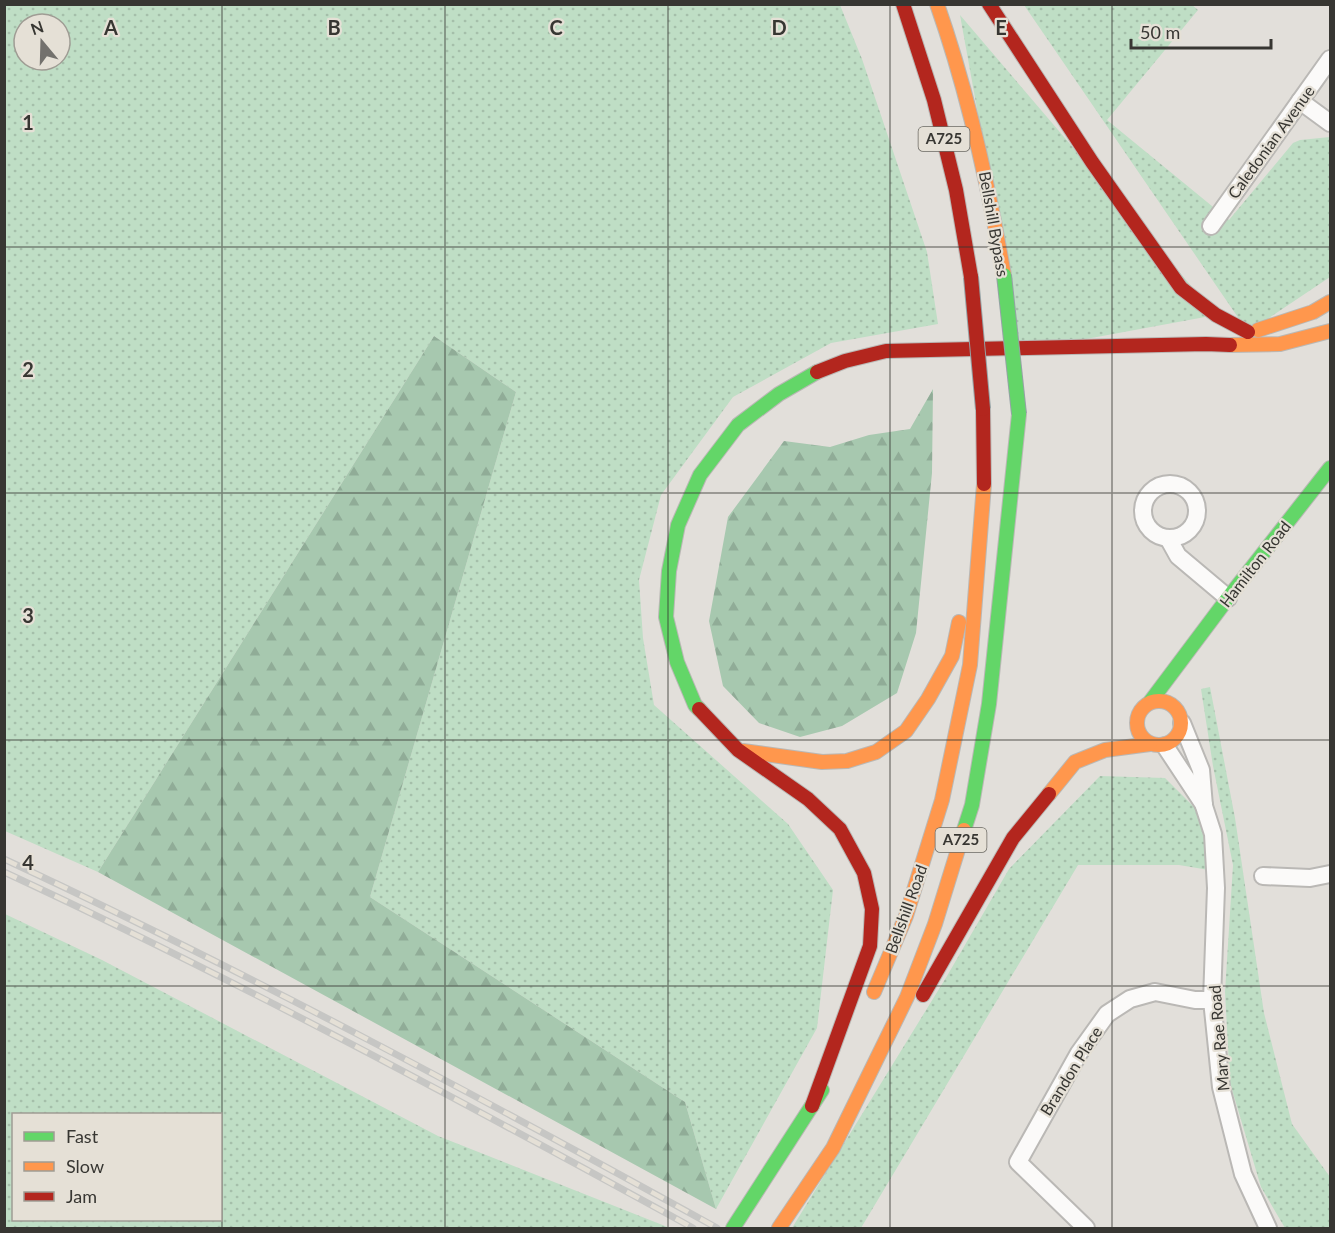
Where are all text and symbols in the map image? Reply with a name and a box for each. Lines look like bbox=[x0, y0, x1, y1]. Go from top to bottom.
north arrow bbox=[12, 12, 72, 72]
scale bar bbox=[1131, 12, 1270, 50]
text: A bbox=[103, 15, 118, 39]
text: B bbox=[327, 15, 341, 39]
text: C bbox=[549, 15, 563, 39]
text: D bbox=[771, 15, 787, 39]
text: E bbox=[995, 15, 1007, 39]
text: N bbox=[28, 16, 46, 38]
text: 50 m bbox=[1140, 21, 1180, 43]
street label: Caledonian Avenue bbox=[1223, 81, 1318, 202]
text: 1 bbox=[22, 110, 34, 134]
road number: A725 bbox=[918, 127, 970, 151]
street label: Bellshill Bypass bbox=[976, 170, 1013, 278]
text: 2 bbox=[22, 357, 34, 381]
street label: Hamilton Road bbox=[1215, 517, 1294, 611]
text: 3 bbox=[22, 603, 34, 627]
road number: A725 bbox=[936, 828, 986, 852]
text: 4 bbox=[22, 850, 34, 874]
street label: Bellshill Road bbox=[881, 862, 930, 956]
street label: Mary Rae Road bbox=[1204, 984, 1233, 1092]
street label: Brandon Place bbox=[1036, 1023, 1105, 1119]
legend bbox=[12, 1113, 222, 1221]
text: Fast bbox=[66, 1125, 99, 1147]
text: Slow bbox=[66, 1155, 104, 1177]
text: Jam bbox=[66, 1185, 97, 1207]

